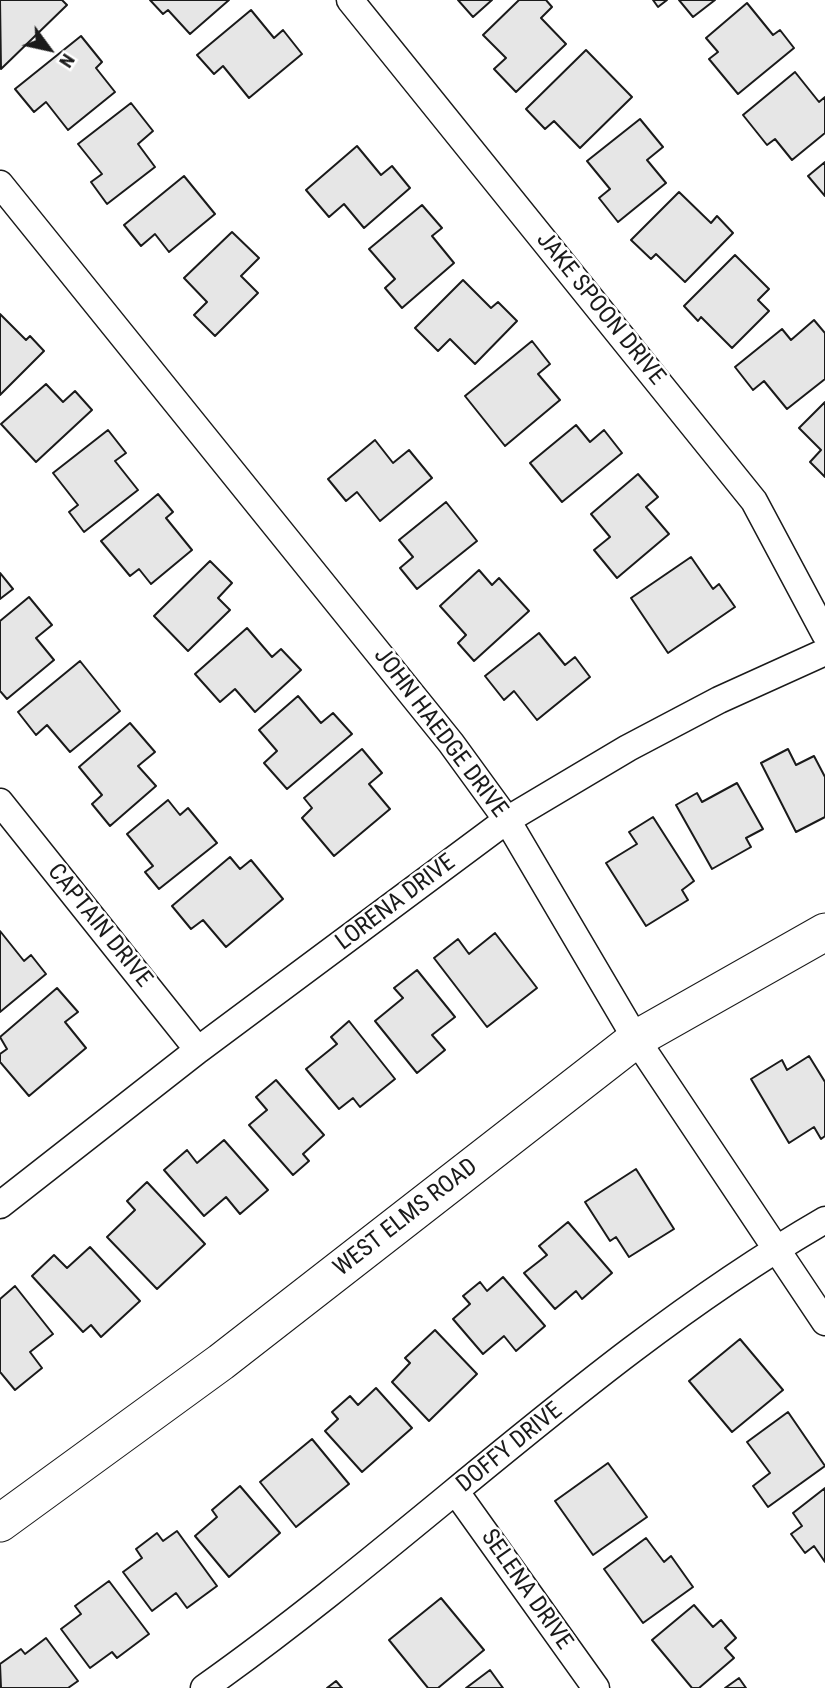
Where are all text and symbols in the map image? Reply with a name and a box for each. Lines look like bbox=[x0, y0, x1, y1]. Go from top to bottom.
north arrow bbox=[14, 14, 84, 84]
text: N bbox=[54, 50, 80, 72]
street label: JAKE SPOON DRIVE bbox=[529, 227, 671, 391]
street label: JOHN HAEDGE DRIVE bbox=[367, 642, 513, 824]
street label: LORENA DRIVE bbox=[331, 849, 461, 957]
street label: CAPTAIN DRIVE bbox=[40, 859, 158, 993]
street label: WEST ELMS ROAD bbox=[328, 1153, 484, 1283]
street label: DOFFY DRIVE bbox=[452, 1397, 568, 1499]
street label: SELENA DRIVE bbox=[474, 1524, 578, 1656]

